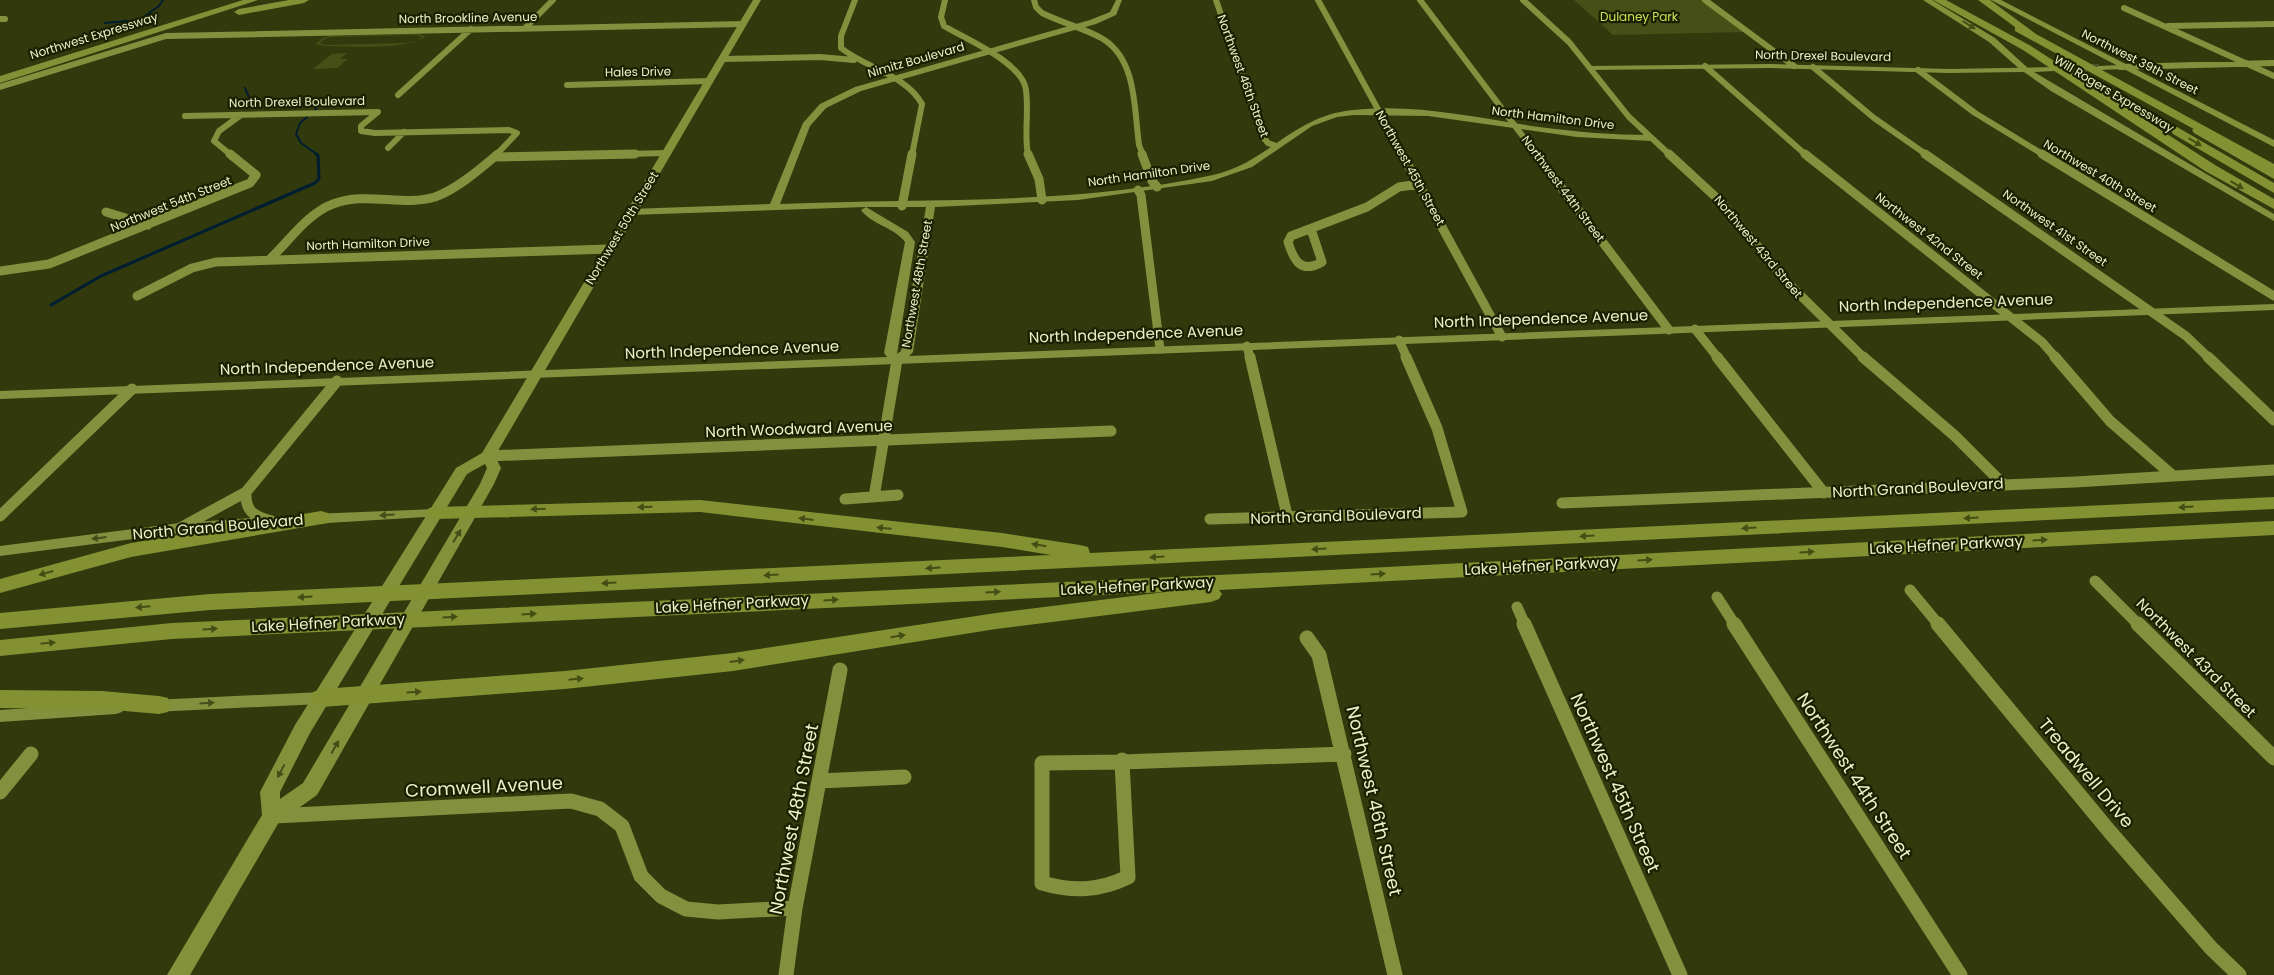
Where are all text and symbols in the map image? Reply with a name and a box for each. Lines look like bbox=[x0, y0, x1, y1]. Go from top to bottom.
street label: Northwest Expressway bbox=[28, 8, 160, 63]
street label: North Brookline Avenue bbox=[399, 8, 537, 27]
park label: Dulaney Park bbox=[1600, 8, 1679, 25]
street label: Northwest 46th Street bbox=[1213, 12, 1274, 140]
one-way arrow bbox=[1962, 21, 1976, 30]
street label: Northwest 39th Street bbox=[2079, 25, 2201, 98]
street label: Nimitz Boulevard bbox=[865, 38, 966, 82]
street label: North Drexel Boulevard bbox=[1755, 46, 1891, 65]
street label: Will Rogers Expressway bbox=[2051, 51, 2178, 136]
street label: Hales Drive bbox=[605, 62, 671, 81]
street label: North Drexel Boulevard bbox=[229, 92, 365, 111]
street label: North Hamilton Drive bbox=[1491, 102, 1615, 133]
street label: Northwest 45th Street bbox=[1372, 107, 1449, 228]
street label: Northwest 44th Street bbox=[1518, 132, 1609, 245]
street label: Northwest 40th Street bbox=[2040, 135, 2160, 216]
one-way arrow bbox=[2188, 137, 2201, 146]
street label: North Hamilton Drive bbox=[1087, 156, 1211, 191]
street label: Northwest 50th Street bbox=[581, 168, 662, 288]
street label: Northwest 54th Street bbox=[108, 171, 234, 236]
one-way arrow bbox=[2230, 180, 2243, 189]
street label: Northwest 41st Street bbox=[2000, 185, 2111, 270]
street label: Northwest 42nd Street bbox=[1872, 188, 1987, 283]
street label: Northwest 43rd Street bbox=[1710, 192, 1806, 302]
street label: Northwest 48th Street bbox=[897, 219, 936, 349]
street label: North Hamilton Drive bbox=[306, 233, 430, 254]
street label: North Independence Avenue bbox=[1839, 288, 2053, 317]
street label: North Independence Avenue bbox=[1434, 304, 1648, 333]
street label: North Independence Avenue bbox=[1029, 319, 1243, 348]
street label: North Independence Avenue bbox=[625, 335, 839, 364]
street label: North Independence Avenue bbox=[220, 351, 434, 380]
street label: North Woodward Avenue bbox=[705, 415, 893, 442]
street label: North Grand Boulevard bbox=[1832, 473, 2004, 502]
street label: North Grand Boulevard bbox=[1250, 502, 1422, 529]
one-way arrow bbox=[637, 503, 653, 511]
one-way arrow bbox=[2178, 504, 2194, 512]
one-way arrow bbox=[530, 505, 546, 513]
street label: North Grand Boulevard bbox=[132, 509, 304, 544]
one-way arrow bbox=[379, 512, 395, 520]
one-way arrow bbox=[1963, 514, 1979, 522]
one-way arrow bbox=[798, 515, 814, 523]
one-way arrow bbox=[876, 524, 892, 532]
one-way arrow bbox=[1741, 525, 1757, 533]
one-way arrow bbox=[453, 530, 462, 543]
street label: Lake Hefner Parkway bbox=[1869, 530, 2024, 559]
one-way arrow bbox=[1578, 533, 1594, 541]
one-way arrow bbox=[90, 534, 106, 542]
one-way arrow bbox=[2032, 536, 2048, 544]
one-way arrow bbox=[1031, 541, 1047, 549]
one-way arrow bbox=[1311, 546, 1327, 554]
one-way arrow bbox=[1800, 548, 1816, 556]
street label: Lake Hefner Parkway bbox=[1464, 551, 1619, 580]
one-way arrow bbox=[1149, 553, 1165, 561]
one-way arrow bbox=[1637, 556, 1653, 564]
one-way arrow bbox=[925, 564, 941, 572]
one-way arrow bbox=[38, 569, 53, 577]
one-way arrow bbox=[1370, 570, 1386, 578]
street label: Lake Hefner Parkway bbox=[1060, 571, 1215, 600]
one-way arrow bbox=[763, 572, 779, 580]
one-way arrow bbox=[600, 579, 616, 587]
one-way arrow bbox=[986, 588, 1002, 596]
street label: Lake Hefner Parkway bbox=[655, 589, 810, 618]
street label: Northwest 43rd Street bbox=[2132, 593, 2261, 722]
one-way arrow bbox=[297, 594, 313, 602]
one-way arrow bbox=[823, 595, 839, 603]
one-way arrow bbox=[135, 604, 151, 612]
street label: Lake Hefner Parkway bbox=[251, 608, 406, 637]
one-way arrow bbox=[521, 609, 537, 617]
one-way arrow bbox=[442, 613, 458, 621]
one-way arrow bbox=[203, 625, 219, 633]
one-way arrow bbox=[890, 632, 906, 640]
one-way arrow bbox=[41, 639, 57, 647]
one-way arrow bbox=[729, 657, 745, 665]
one-way arrow bbox=[568, 675, 584, 683]
one-way arrow bbox=[406, 687, 422, 695]
street label: Northwest 44th Street bbox=[1791, 688, 1918, 864]
street label: Northwest 45th Street bbox=[1565, 689, 1666, 876]
one-way arrow bbox=[200, 699, 216, 707]
street label: Northwest 46th Street bbox=[1340, 704, 1408, 898]
street label: Treadwell Drive bbox=[2033, 712, 2140, 833]
street label: Northwest 48th Street bbox=[763, 721, 824, 916]
one-way arrow bbox=[330, 741, 339, 754]
one-way arrow bbox=[277, 763, 285, 778]
street label: Cromwell Avenue bbox=[405, 770, 563, 803]

